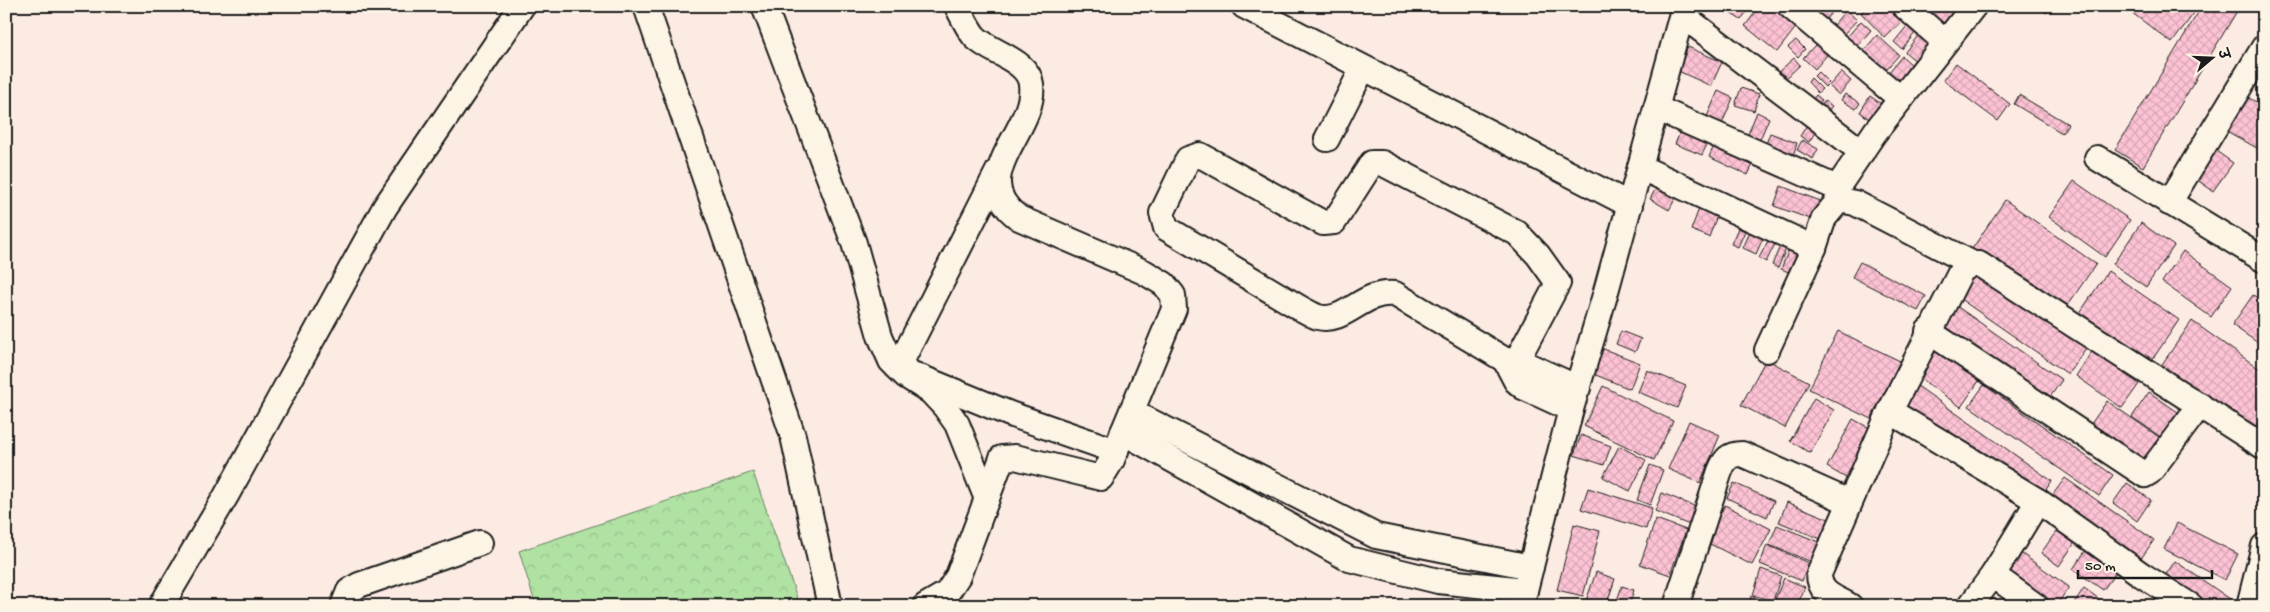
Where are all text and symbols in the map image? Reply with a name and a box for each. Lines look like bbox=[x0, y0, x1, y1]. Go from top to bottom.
north arrow bbox=[2188, 32, 2238, 82]
text: उ bbox=[2212, 46, 2232, 63]
scale bar bbox=[2078, 547, 2211, 579]
text: 50 m bbox=[2085, 558, 2116, 576]

